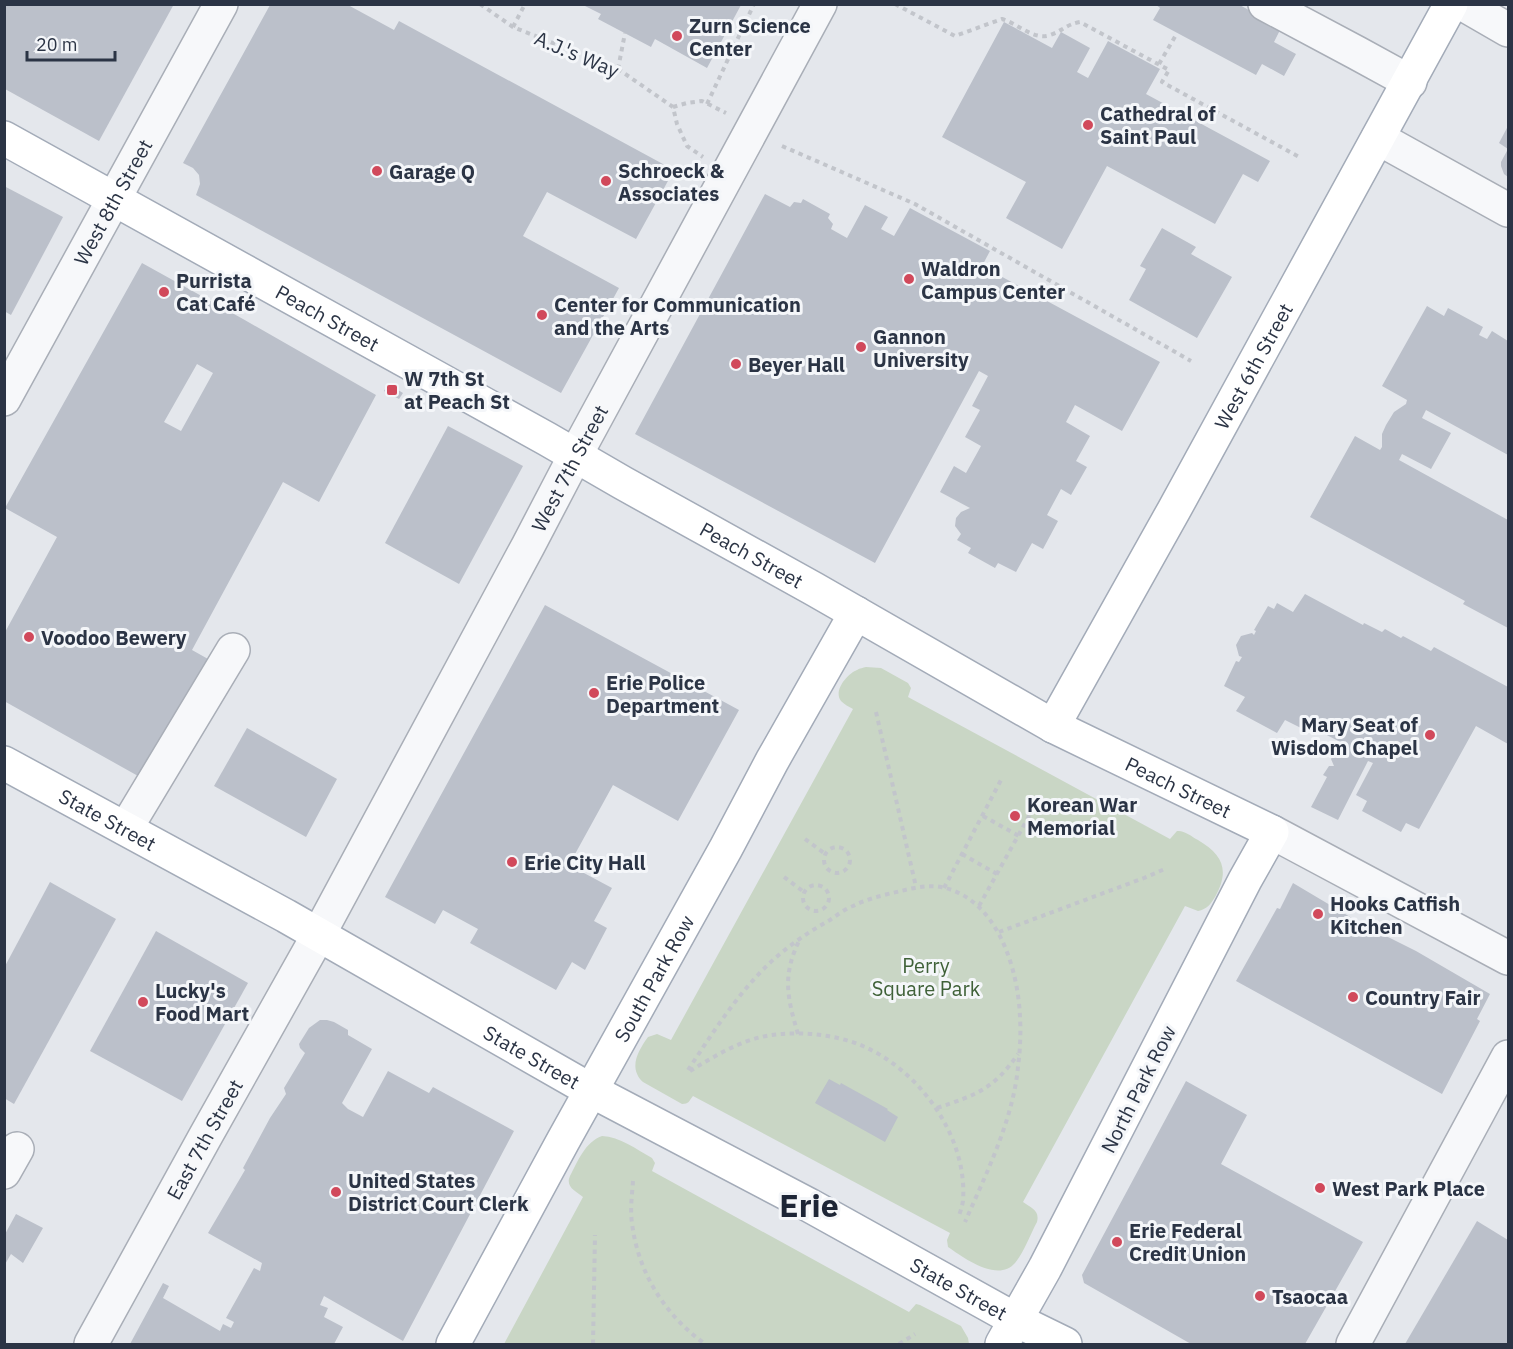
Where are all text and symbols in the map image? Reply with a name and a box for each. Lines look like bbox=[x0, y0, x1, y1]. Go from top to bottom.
place label: Zurn Science Center bbox=[689, 12, 811, 62]
scale bar bbox=[27, 24, 116, 62]
street label: A.J.'s Way bbox=[531, 24, 623, 84]
marker: Zurn Science Center bbox=[670, 29, 684, 43]
text: 20 m bbox=[36, 33, 78, 56]
place label: Cathedral of Saint Paul bbox=[1100, 100, 1216, 150]
marker: Cathedral of Saint Paul bbox=[1081, 118, 1095, 132]
street label: West 8th Street bbox=[67, 134, 158, 270]
place label: Schroeck & Associates bbox=[618, 157, 725, 207]
place label: Garage Q bbox=[389, 158, 475, 185]
marker: Garage Q bbox=[370, 164, 384, 178]
marker: Schroeck & Associates bbox=[599, 174, 613, 188]
place label: Waldron Campus Center bbox=[921, 255, 1065, 305]
place label: Purrista Cat Café bbox=[176, 267, 255, 317]
marker: Waldron Campus Center bbox=[902, 272, 916, 286]
street label: Peach Street bbox=[271, 278, 384, 357]
marker: Purrista Cat Café bbox=[157, 285, 171, 299]
place label: Center for Communication and the Arts bbox=[554, 291, 801, 341]
street label: West 6th Street bbox=[1208, 298, 1298, 434]
marker: Center for Communication and the Arts bbox=[535, 308, 549, 322]
place label: Gannon University bbox=[873, 323, 969, 373]
marker: Gannon University bbox=[854, 340, 868, 354]
place label: Beyer Hall bbox=[748, 351, 845, 378]
marker: Beyer Hall bbox=[729, 357, 743, 371]
place label: W 7th St at Peach St bbox=[404, 365, 510, 415]
marker: W 7th St at Peach St bbox=[385, 383, 399, 397]
street label: West 7th Street bbox=[524, 400, 614, 536]
street label: Peach Street bbox=[695, 515, 808, 594]
place label: Voodoo Bewery bbox=[41, 624, 187, 651]
marker: Voodoo Bewery bbox=[22, 630, 36, 644]
place label: Erie Police Department bbox=[606, 669, 719, 719]
marker: Erie Police Department bbox=[587, 686, 601, 700]
place label: Mary Seat of Wisdom Chapel bbox=[1271, 711, 1418, 761]
marker: Mary Seat of Wisdom Chapel bbox=[1423, 728, 1437, 742]
street label: Peach Street bbox=[1121, 750, 1236, 824]
street label: State Street bbox=[54, 782, 161, 857]
place label: Korean War Memorial bbox=[1027, 791, 1137, 841]
marker: Korean War Memorial bbox=[1008, 809, 1022, 823]
place label: Erie City Hall bbox=[524, 849, 646, 876]
marker: Erie City Hall bbox=[505, 855, 519, 869]
place label: Hooks Catfish Kitchen bbox=[1330, 890, 1460, 940]
marker: Hooks Catfish Kitchen bbox=[1311, 907, 1325, 921]
street label: South Park Row bbox=[607, 910, 700, 1047]
park label: Perry Square Park bbox=[872, 952, 981, 1002]
place label: Lucky's Food Mart bbox=[155, 977, 249, 1027]
place label: Country Fair bbox=[1365, 984, 1481, 1011]
marker: Country Fair bbox=[1346, 990, 1360, 1004]
marker: Lucky's Food Mart bbox=[136, 995, 150, 1009]
street label: State Street bbox=[479, 1018, 585, 1095]
street label: North Park Row bbox=[1094, 1020, 1182, 1158]
street label: East 7th Street bbox=[160, 1074, 248, 1204]
place label: United States District Court Clerk bbox=[348, 1167, 529, 1217]
place label: West Park Place bbox=[1332, 1175, 1485, 1202]
marker: West Park Place bbox=[1313, 1181, 1327, 1195]
district label: Erie bbox=[779, 1184, 839, 1226]
marker: United States District Court Clerk bbox=[329, 1185, 343, 1199]
place label: Erie Federal Credit Union bbox=[1129, 1217, 1246, 1267]
marker: Erie Federal Credit Union bbox=[1110, 1235, 1124, 1249]
street label: State Street bbox=[906, 1251, 1012, 1326]
place label: Tsaocaa bbox=[1272, 1283, 1348, 1310]
marker: Tsaocaa bbox=[1253, 1289, 1267, 1303]

